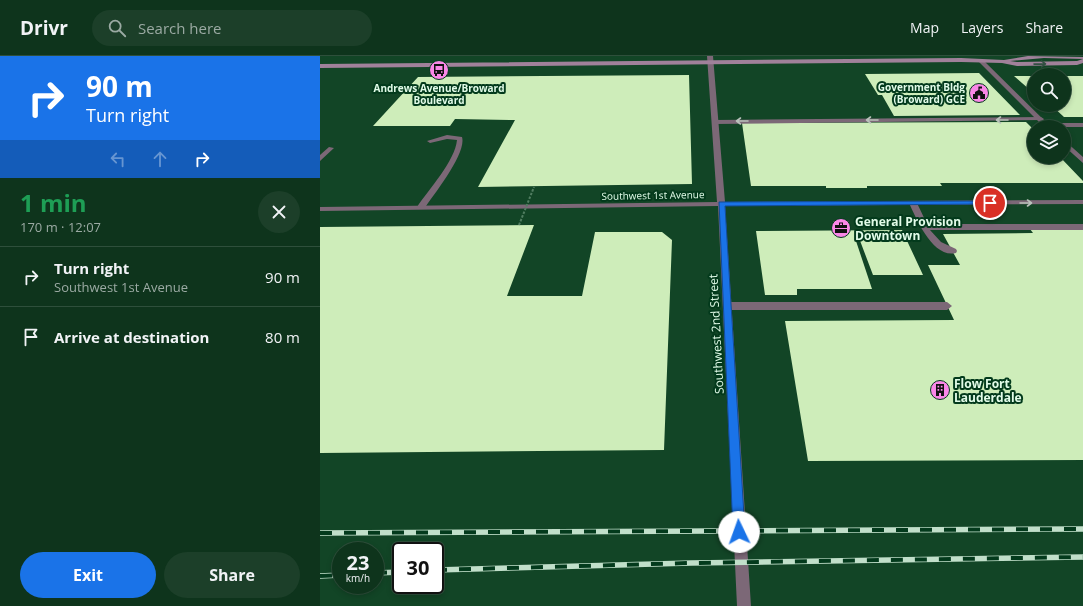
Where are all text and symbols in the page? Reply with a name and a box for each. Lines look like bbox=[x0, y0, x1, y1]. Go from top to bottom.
search box bbox=[92, 10, 372, 46]
text: Drivr bbox=[20, 15, 68, 41]
icon: search bbox=[106, 17, 128, 39]
text: Search here bbox=[138, 18, 222, 38]
text: Map bbox=[910, 18, 939, 37]
text: Layers bbox=[961, 18, 1003, 37]
text: Share bbox=[1025, 18, 1063, 37]
bus stop icon: Andrews Avenue/Broward Boulevard bbox=[428, 59, 450, 81]
one-way arrow bbox=[1033, 60, 1046, 68]
text: 90 m bbox=[86, 67, 153, 105]
map controls bbox=[1027, 68, 1071, 164]
button: search bbox=[1027, 68, 1071, 112]
icon: right bbox=[20, 72, 72, 124]
place label: Government Bldg (Broward) GCE bbox=[878, 80, 965, 106]
place label: Andrews Avenue/Broward Boulevard bbox=[374, 81, 504, 107]
public building icon: Government Bldg (Broward) GCE bbox=[968, 82, 990, 104]
text: Turn right bbox=[86, 103, 169, 127]
one-way arrow bbox=[996, 116, 1009, 124]
one-way arrow bbox=[736, 117, 749, 125]
one-way arrow bbox=[866, 117, 879, 124]
button: layers bbox=[1027, 120, 1071, 164]
icon: left bbox=[107, 148, 129, 170]
icon: ahead bbox=[149, 148, 171, 170]
icon: right bbox=[191, 148, 213, 170]
text: 1 min bbox=[20, 186, 87, 219]
pin bbox=[973, 186, 1007, 220]
street label: Southwest 1st Avenue bbox=[601, 187, 705, 203]
button: close bbox=[258, 191, 300, 233]
icon: arrive bbox=[979, 192, 1001, 214]
one-way arrow bbox=[1019, 199, 1032, 206]
place label: General Provision Downtown bbox=[855, 213, 961, 244]
office icon: General Provision Downtown bbox=[830, 217, 852, 239]
text: 170 m · 12:07 bbox=[20, 218, 101, 236]
text: Turn right bbox=[54, 258, 129, 278]
icon: right bbox=[20, 266, 42, 288]
text: 90 m bbox=[265, 267, 300, 287]
street label: Southwest 2nd Street bbox=[704, 274, 728, 394]
text: Southwest 1st Avenue bbox=[54, 278, 188, 296]
icon: arrive bbox=[20, 326, 42, 348]
text: Arrive at destination bbox=[54, 327, 209, 347]
text: 80 m bbox=[265, 327, 300, 347]
place label: Flow Fort Lauderdale bbox=[954, 375, 1022, 406]
building icon: Flow Fort Lauderdale bbox=[929, 379, 951, 401]
position arrow bbox=[718, 511, 760, 553]
speed limit sign: 30 bbox=[392, 542, 444, 594]
text: 23 bbox=[347, 549, 369, 576]
button: Exit bbox=[20, 552, 156, 598]
button: Share bbox=[164, 552, 300, 598]
text: km/h bbox=[346, 571, 370, 585]

